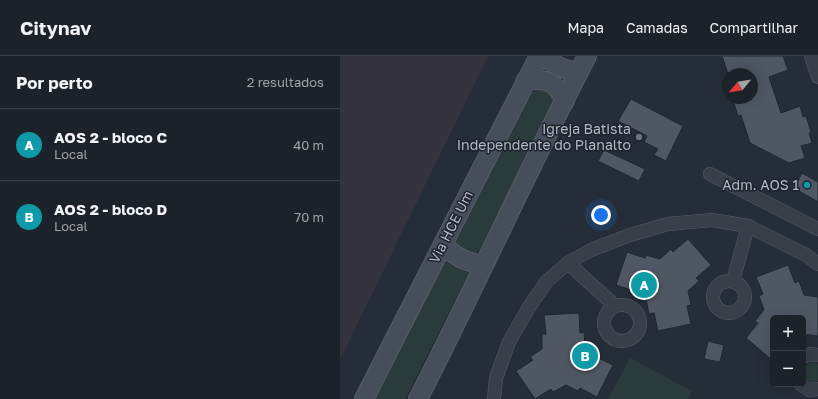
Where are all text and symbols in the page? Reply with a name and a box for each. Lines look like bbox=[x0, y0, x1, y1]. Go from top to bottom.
text: Citynav bbox=[20, 16, 92, 39]
text: Mapa bbox=[567, 19, 604, 36]
text: Camadas bbox=[626, 19, 688, 36]
text: Compartilhar bbox=[710, 19, 798, 36]
north arrow bbox=[722, 68, 758, 104]
text: Por perto bbox=[16, 72, 93, 93]
text: 2 resultados bbox=[247, 74, 324, 90]
place label: Igreja Batista Independente do Planalto bbox=[457, 120, 631, 153]
text: AOS 2 - bloco C bbox=[54, 128, 167, 146]
marker: Igreja Batista Independente do Planalto bbox=[634, 132, 644, 142]
text: A bbox=[24, 137, 34, 153]
text: 40 m bbox=[293, 137, 324, 153]
text: Local bbox=[54, 146, 88, 162]
place label: Adm. AOS 1 bbox=[722, 176, 799, 193]
marker: Adm. AOS 1 bbox=[802, 180, 812, 190]
street label: Via HCE Um bbox=[425, 188, 476, 266]
text: AOS 2 - bloco D bbox=[54, 200, 167, 218]
your location bbox=[591, 205, 611, 225]
text: B bbox=[24, 209, 34, 225]
text: 70 m bbox=[294, 209, 324, 225]
text: Local bbox=[54, 218, 88, 234]
pin: A bbox=[631, 270, 657, 300]
map controls bbox=[770, 315, 806, 387]
button: + bbox=[770, 315, 806, 351]
pin: B bbox=[572, 341, 598, 371]
button: − bbox=[770, 351, 806, 387]

